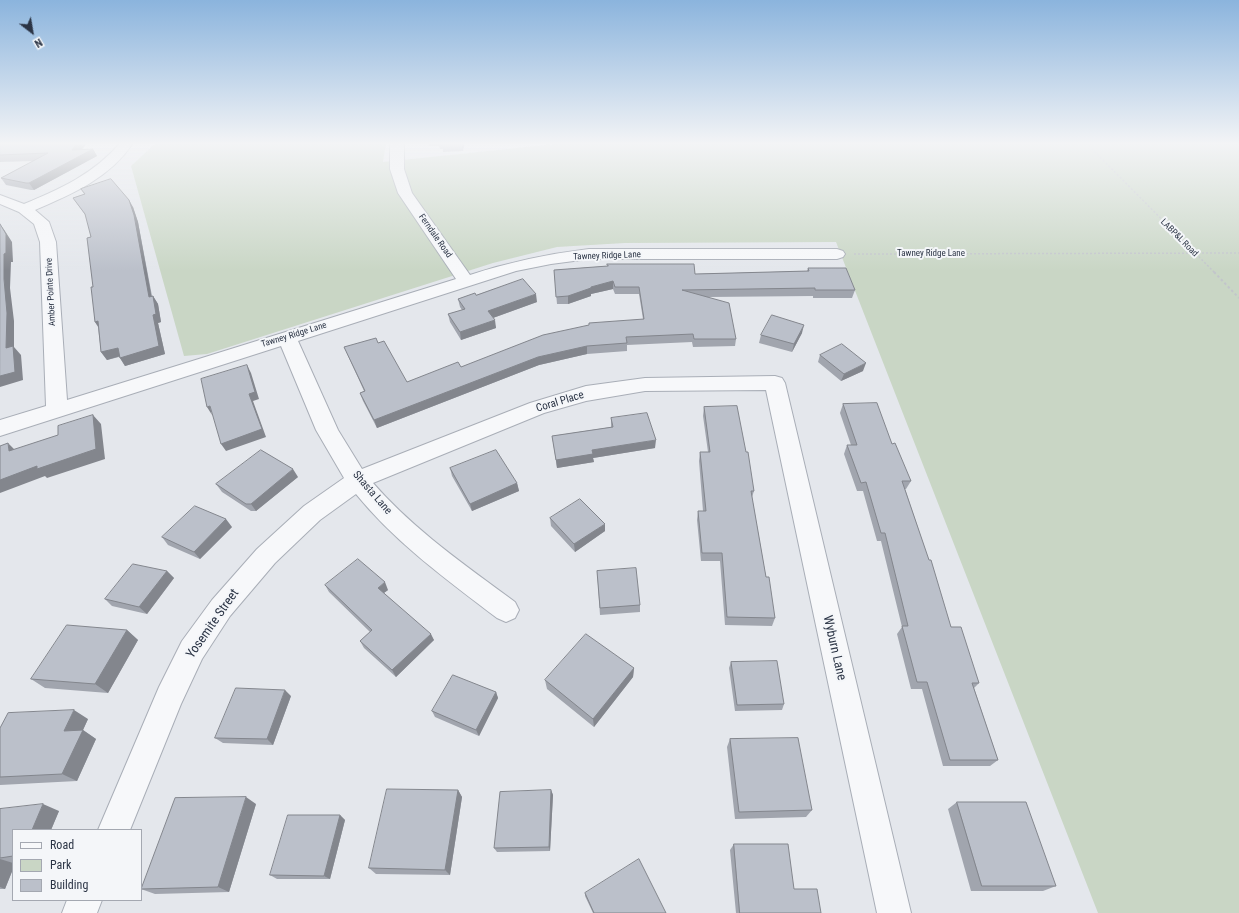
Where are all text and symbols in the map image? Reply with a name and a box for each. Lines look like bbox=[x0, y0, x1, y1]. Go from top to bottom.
north arrow bbox=[12, 12, 52, 52]
text: N bbox=[32, 35, 45, 50]
street label: Ferndale Road bbox=[416, 212, 454, 260]
street label: LABP&L Road bbox=[1158, 217, 1200, 259]
street label: Tawney Ridge Lane bbox=[573, 249, 641, 263]
street label: Tawney Ridge Lane bbox=[897, 249, 965, 259]
street label: Amber Pointe Drive bbox=[44, 258, 58, 326]
street label: Tawney Ridge Lane bbox=[260, 320, 328, 350]
street label: Coral Place bbox=[534, 388, 586, 416]
street label: Shasta Lane bbox=[350, 469, 394, 517]
street label: Yosemite Street bbox=[183, 586, 243, 662]
street label: Wyburn Lane bbox=[819, 614, 849, 682]
legend bbox=[12, 829, 142, 901]
text: Road bbox=[50, 838, 74, 852]
text: Park bbox=[50, 858, 71, 872]
text: Building bbox=[50, 878, 88, 892]

